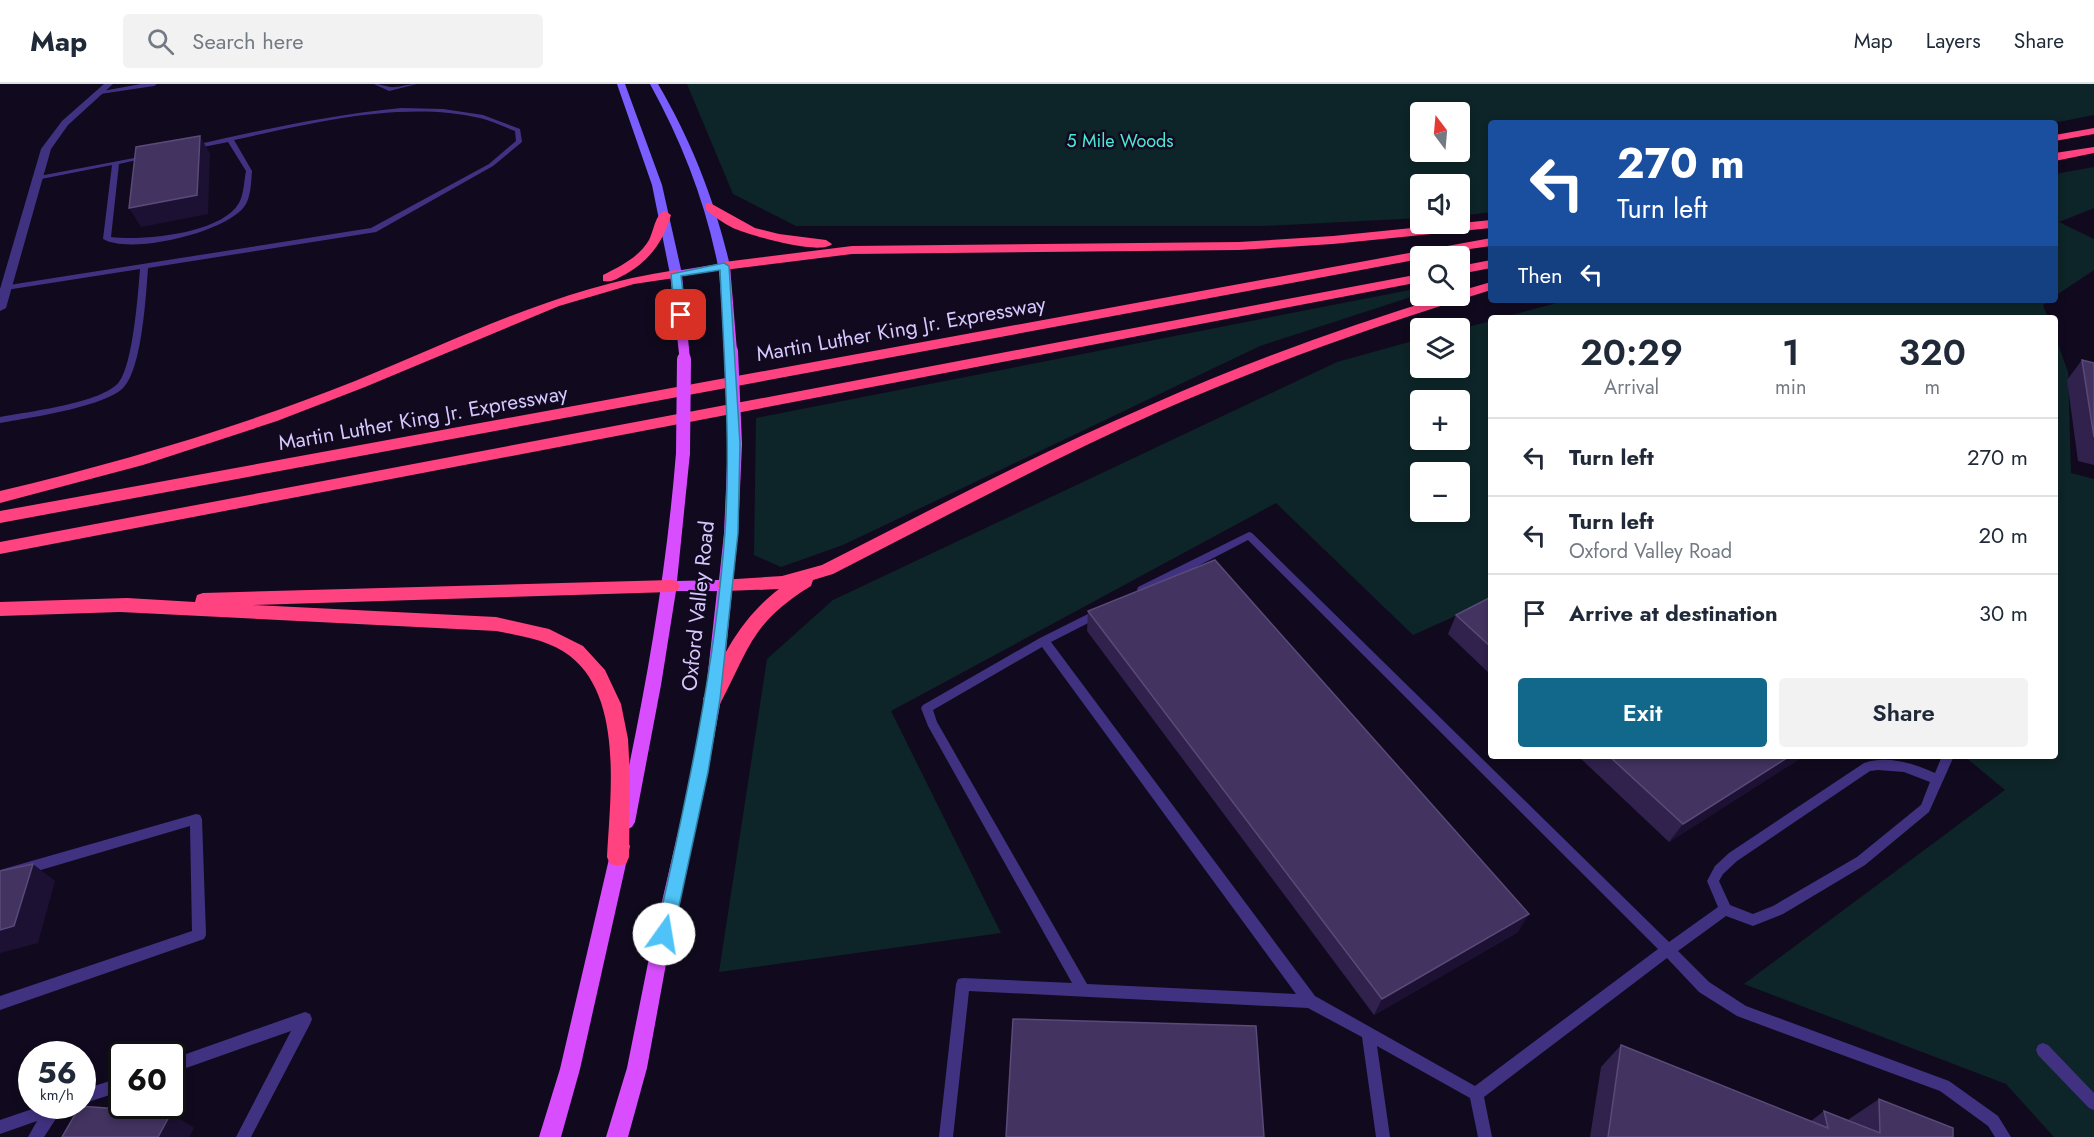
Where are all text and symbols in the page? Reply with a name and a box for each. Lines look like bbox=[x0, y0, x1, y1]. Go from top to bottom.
search box bbox=[123, 14, 543, 68]
text: Map bbox=[30, 21, 87, 62]
icon: search bbox=[144, 25, 177, 58]
text: Search here bbox=[192, 25, 304, 57]
text: Map bbox=[1854, 26, 1893, 56]
text: Layers bbox=[1926, 26, 1981, 56]
text: Share bbox=[2014, 26, 2064, 56]
north arrow bbox=[1410, 102, 1470, 162]
map controls bbox=[1410, 102, 1470, 522]
park label: 5 Mile Woods bbox=[1066, 128, 1174, 154]
text: 270 m bbox=[1617, 133, 1745, 194]
icon: left bbox=[1518, 144, 1596, 222]
button: sound bbox=[1410, 174, 1470, 234]
text: Turn left bbox=[1617, 189, 1707, 228]
button: search bbox=[1410, 246, 1470, 306]
icon: left bbox=[1575, 258, 1608, 291]
text: Then bbox=[1518, 259, 1563, 291]
pin bbox=[655, 289, 706, 340]
street label: Martin Luther King Jr. Expressway bbox=[754, 289, 1049, 369]
icon: arrive bbox=[664, 298, 697, 331]
button: layers bbox=[1410, 318, 1470, 378]
text: 20:29 bbox=[1580, 326, 1683, 378]
text: 1 bbox=[1782, 326, 1800, 378]
text: 320 bbox=[1899, 326, 1966, 378]
text: Arrival bbox=[1604, 373, 1659, 402]
text: min bbox=[1775, 373, 1806, 402]
text: m bbox=[1924, 373, 1940, 402]
street label: Martin Luther King Jr. Expressway bbox=[276, 378, 571, 458]
button: + bbox=[1410, 390, 1470, 450]
icon: left bbox=[1518, 441, 1551, 474]
text: Turn left bbox=[1569, 441, 1654, 473]
text: 270 m bbox=[1967, 441, 2028, 473]
button: − bbox=[1410, 462, 1470, 522]
text: Turn left bbox=[1569, 505, 1654, 537]
street label: Oxford Valley Road bbox=[674, 519, 722, 693]
icon: left bbox=[1518, 519, 1551, 552]
text: 20 m bbox=[1979, 519, 2028, 551]
text: Oxford Valley Road bbox=[1569, 537, 1732, 566]
icon: arrive bbox=[1518, 597, 1551, 630]
text: Arrive at destination bbox=[1569, 597, 1778, 629]
text: 30 m bbox=[1979, 597, 2028, 629]
button: Exit bbox=[1518, 678, 1767, 747]
button: Share bbox=[1779, 678, 2028, 747]
position arrow bbox=[632, 902, 696, 966]
speed limit sign: 60 bbox=[108, 1041, 186, 1119]
text: 56 bbox=[37, 1051, 77, 1094]
text: km/h bbox=[40, 1084, 74, 1106]

